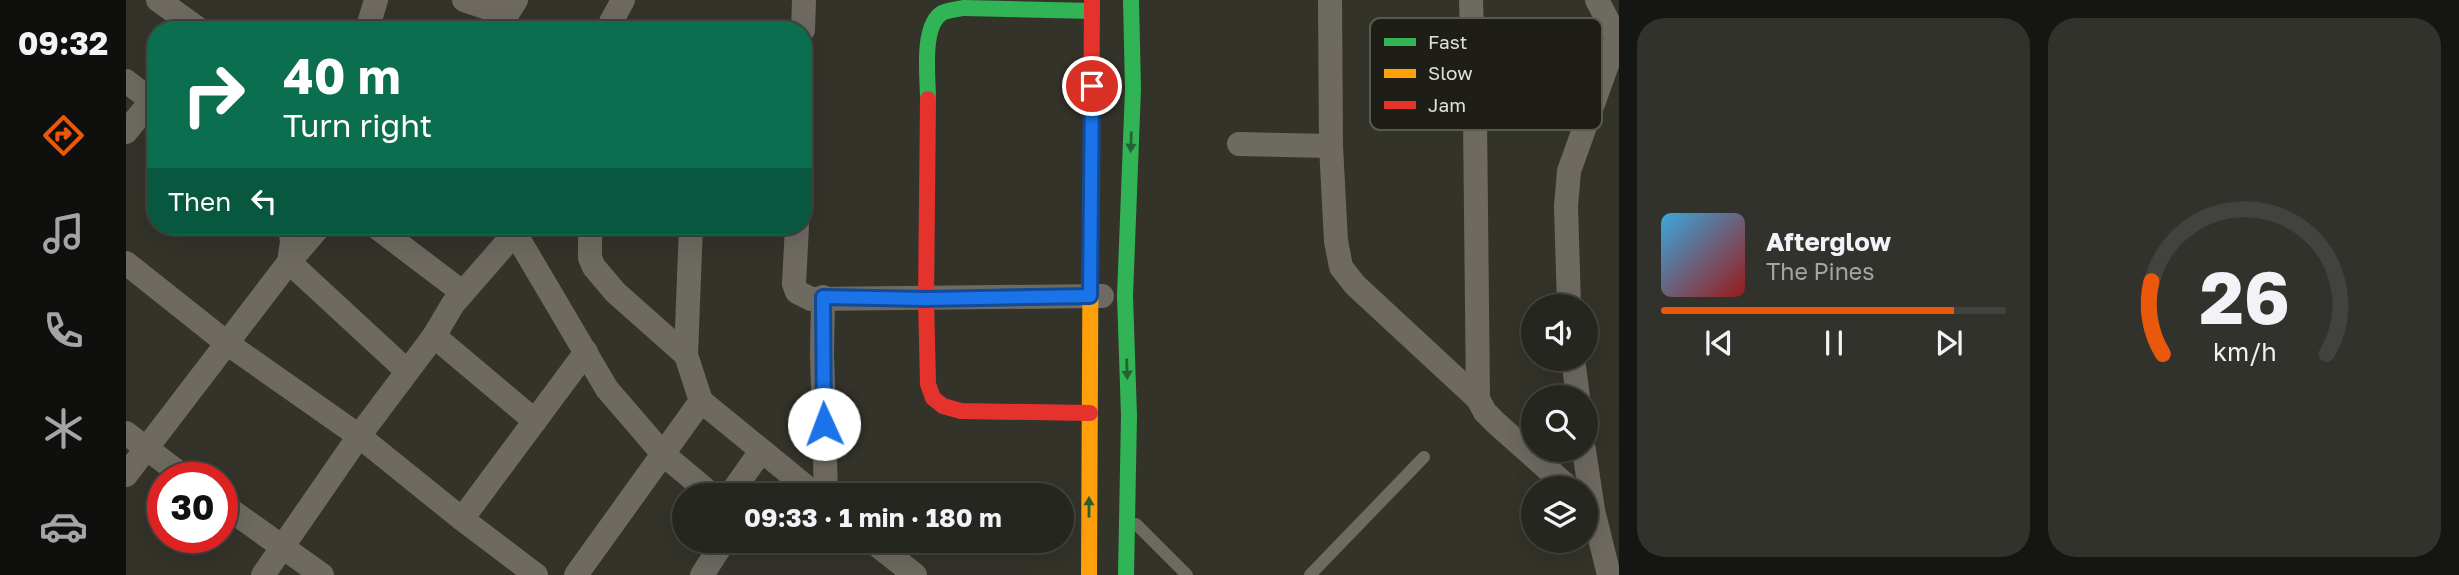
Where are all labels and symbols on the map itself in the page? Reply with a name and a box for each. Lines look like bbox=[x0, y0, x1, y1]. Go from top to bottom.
legend bbox=[1370, 18, 1602, 130]
text: Fast bbox=[1428, 30, 1467, 53]
pin bbox=[1062, 56, 1122, 116]
text: Slow bbox=[1428, 61, 1473, 84]
text: Jam bbox=[1428, 93, 1466, 116]
one-way arrow bbox=[1125, 131, 1136, 153]
one-way arrow bbox=[1122, 358, 1133, 380]
position arrow bbox=[787, 387, 861, 461]
speed limit sign: 30 bbox=[147, 462, 238, 553]
one-way arrow bbox=[1084, 496, 1095, 518]

